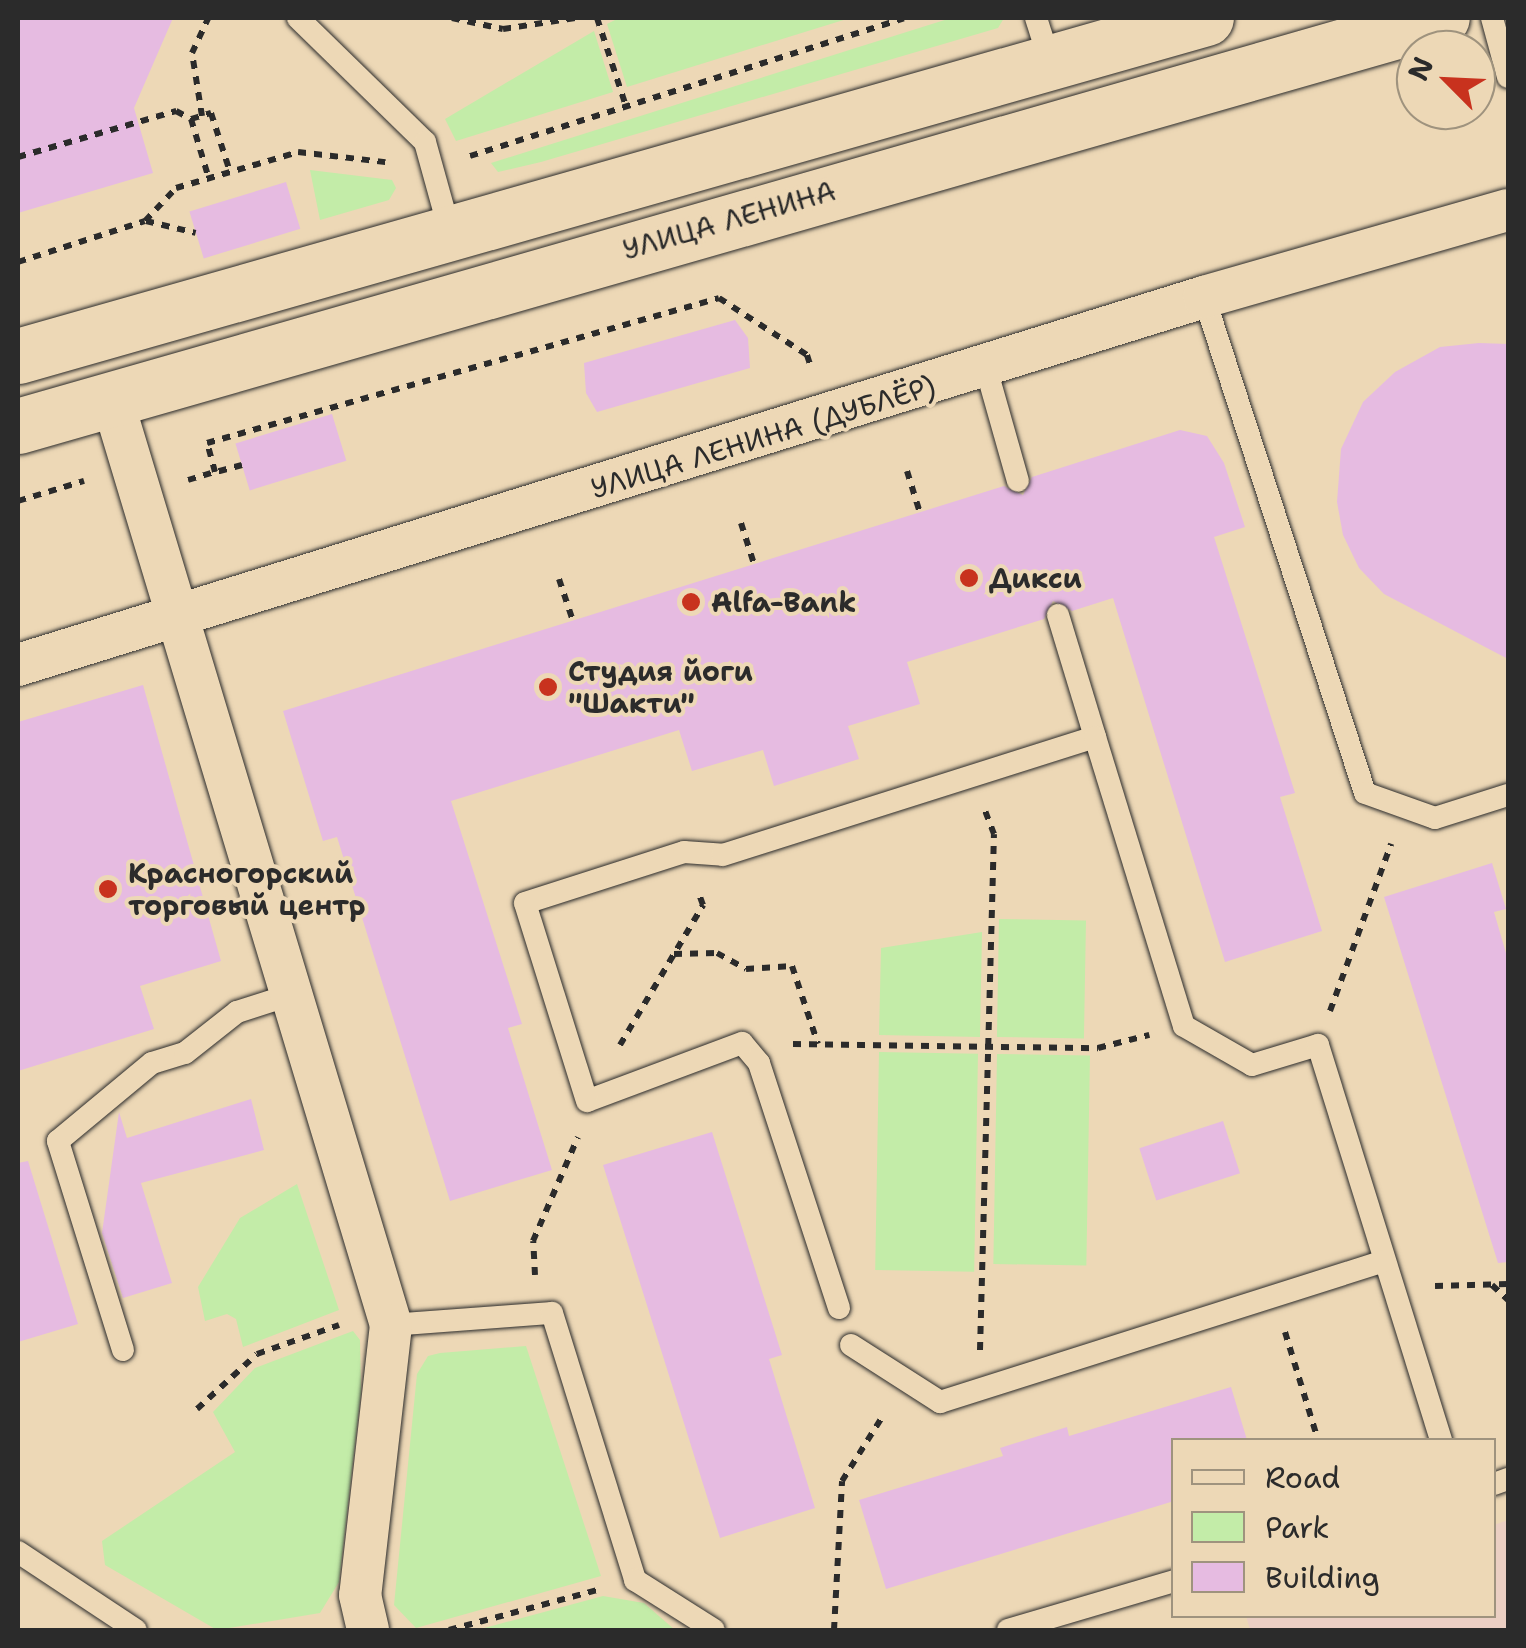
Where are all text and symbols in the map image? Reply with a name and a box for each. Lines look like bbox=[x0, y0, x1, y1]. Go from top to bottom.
north arrow bbox=[1396, 30, 1496, 130]
text: N bbox=[1399, 51, 1442, 86]
street label: УЛИЦА ЛЕНИНА bbox=[619, 174, 839, 266]
street label: УЛИЦА ЛЕНИНА (ДУБЛЁР) bbox=[587, 369, 939, 505]
place label: Дикси bbox=[989, 561, 1082, 595]
marker: Дикси bbox=[958, 567, 980, 589]
place label: Alfa-Bank bbox=[711, 585, 856, 619]
marker: Alfa-Bank bbox=[680, 591, 702, 613]
place label: Студия йоги "Шакти" bbox=[568, 654, 753, 720]
marker: Студия йоги "Шакти" bbox=[537, 676, 559, 698]
place label: Красногорский торговый центр bbox=[128, 856, 366, 922]
marker: Красногорский торговый центр bbox=[97, 878, 119, 900]
legend bbox=[1171, 1438, 1496, 1618]
text: Road bbox=[1265, 1457, 1340, 1498]
text: Park bbox=[1265, 1507, 1329, 1548]
text: Building bbox=[1265, 1557, 1380, 1598]

